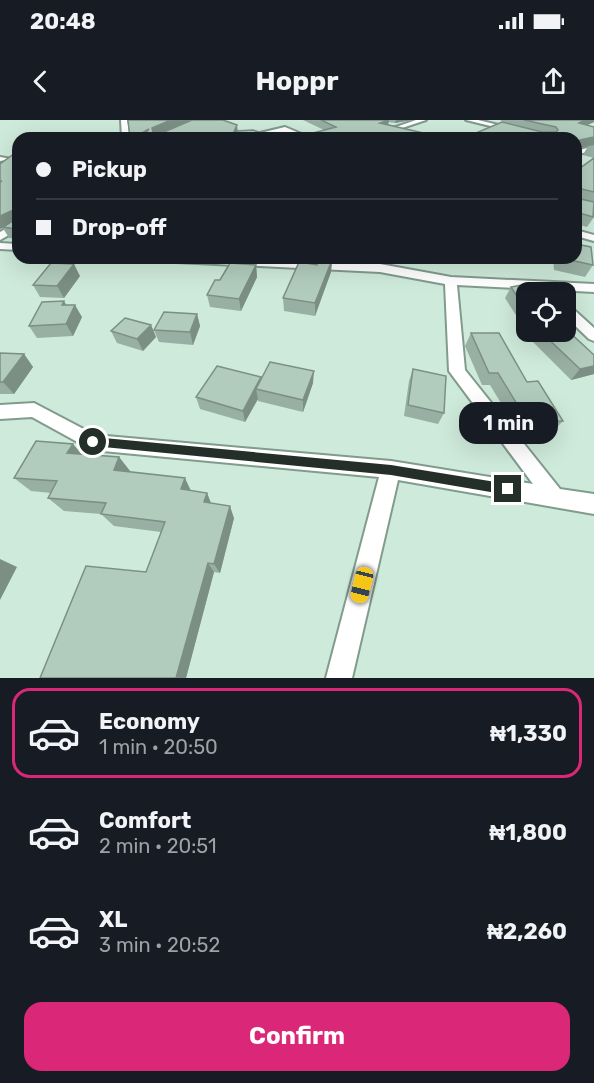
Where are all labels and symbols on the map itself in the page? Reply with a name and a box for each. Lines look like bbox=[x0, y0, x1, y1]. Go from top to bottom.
callout: 1 min bbox=[458, 402, 558, 444]
route start bbox=[79, 428, 106, 455]
route end bbox=[494, 475, 521, 502]
car bbox=[349, 565, 375, 605]

